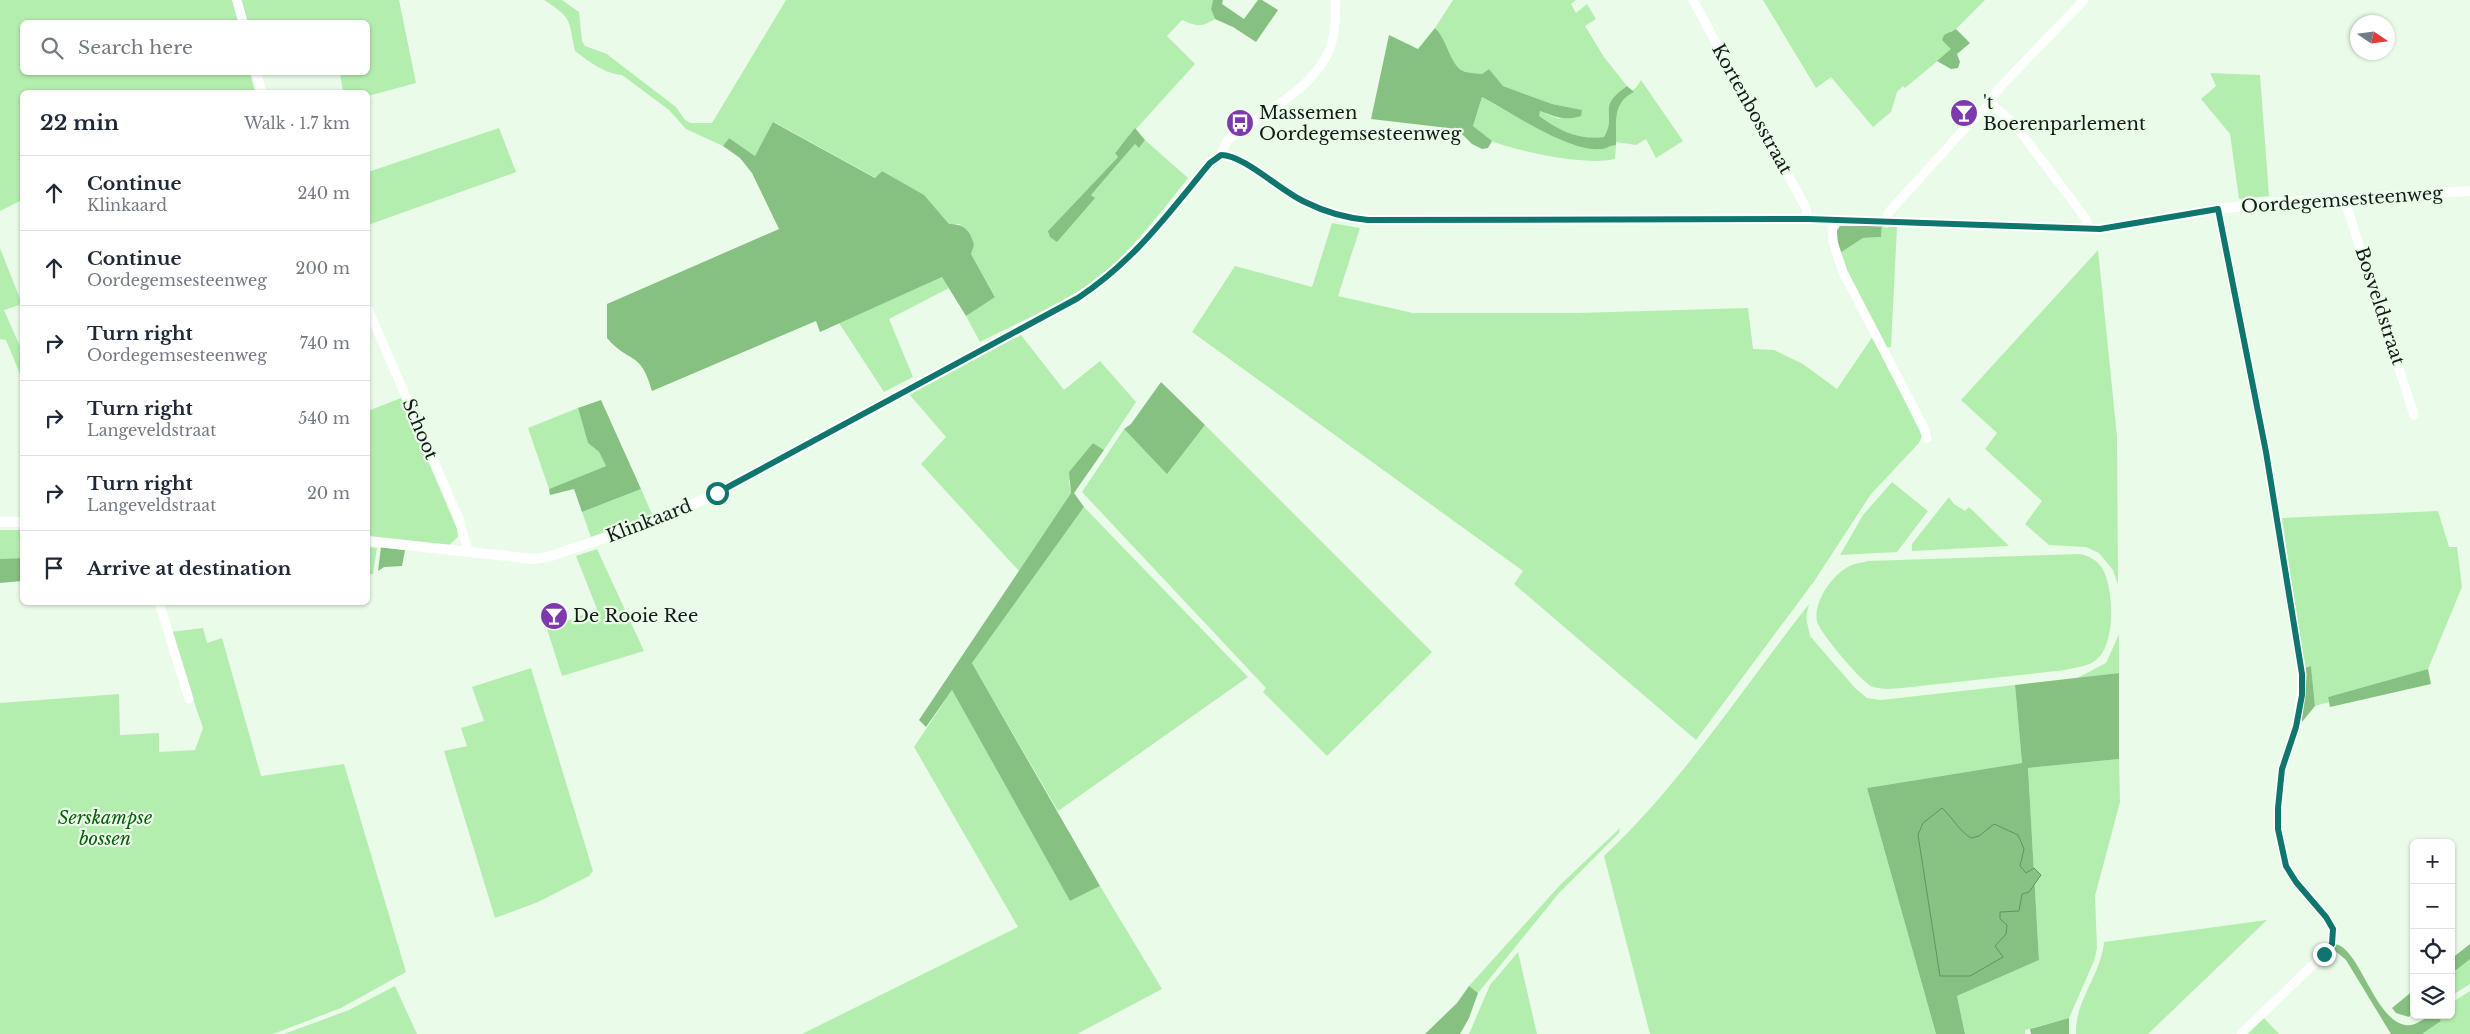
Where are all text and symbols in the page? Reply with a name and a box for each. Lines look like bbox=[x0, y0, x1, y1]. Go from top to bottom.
north arrow bbox=[2350, 15, 2395, 60]
search box bbox=[20, 20, 370, 75]
icon: search bbox=[38, 34, 66, 62]
text: Search here bbox=[78, 36, 193, 59]
street label: Kortenbosstraat bbox=[1707, 40, 1797, 178]
place label: 't Boerenparlement bbox=[1983, 92, 2146, 135]
bar icon: 't Boerenparlement bbox=[1949, 98, 1979, 128]
place label: Massemen Oordegemsesteenweg bbox=[1259, 102, 1461, 145]
bus stop icon: Massemen Oordegemsesteenweg bbox=[1225, 108, 1255, 138]
text: 22 min bbox=[40, 110, 119, 136]
text: Walk · 1.7 km bbox=[244, 113, 350, 133]
text: Continue bbox=[87, 172, 182, 195]
icon: ahead bbox=[40, 179, 68, 207]
street label: Oordegemsesteenweg bbox=[2240, 182, 2444, 218]
text: 240 m bbox=[298, 183, 350, 203]
text: Klinkaard bbox=[87, 195, 167, 215]
street label: Bosveldstraat bbox=[2351, 244, 2409, 368]
text: Continue bbox=[87, 247, 182, 270]
icon: ahead bbox=[40, 254, 68, 282]
text: 200 m bbox=[296, 258, 350, 278]
text: Oordegemsesteenweg bbox=[87, 270, 267, 290]
text: Turn right bbox=[87, 322, 193, 345]
icon: right bbox=[40, 329, 68, 357]
text: 740 m bbox=[300, 333, 350, 353]
text: Oordegemsesteenweg bbox=[87, 345, 267, 365]
street label: Schoot bbox=[397, 395, 443, 463]
text: Turn right bbox=[87, 397, 193, 420]
icon: right bbox=[40, 404, 68, 432]
text: 540 m bbox=[298, 408, 350, 428]
text: Langeveldstraat bbox=[87, 420, 216, 440]
text: Turn right bbox=[87, 472, 193, 495]
icon: right bbox=[40, 479, 68, 507]
route start bbox=[706, 482, 729, 505]
text: 20 m bbox=[307, 483, 350, 503]
text: Langeveldstraat bbox=[87, 495, 216, 515]
street label: Klinkaard bbox=[603, 495, 695, 547]
icon: arrive bbox=[40, 554, 68, 582]
text: Arrive at destination bbox=[87, 557, 291, 580]
bar icon: De Rooie Ree bbox=[539, 601, 569, 631]
place label: De Rooie Ree bbox=[573, 605, 698, 627]
park label: Serskampse bossen bbox=[58, 807, 152, 850]
map controls bbox=[2410, 839, 2455, 1019]
button: + bbox=[2410, 839, 2455, 884]
button: − bbox=[2410, 884, 2455, 929]
button: locate bbox=[2410, 929, 2455, 974]
route end bbox=[2313, 943, 2336, 966]
button: layers bbox=[2410, 974, 2455, 1019]

